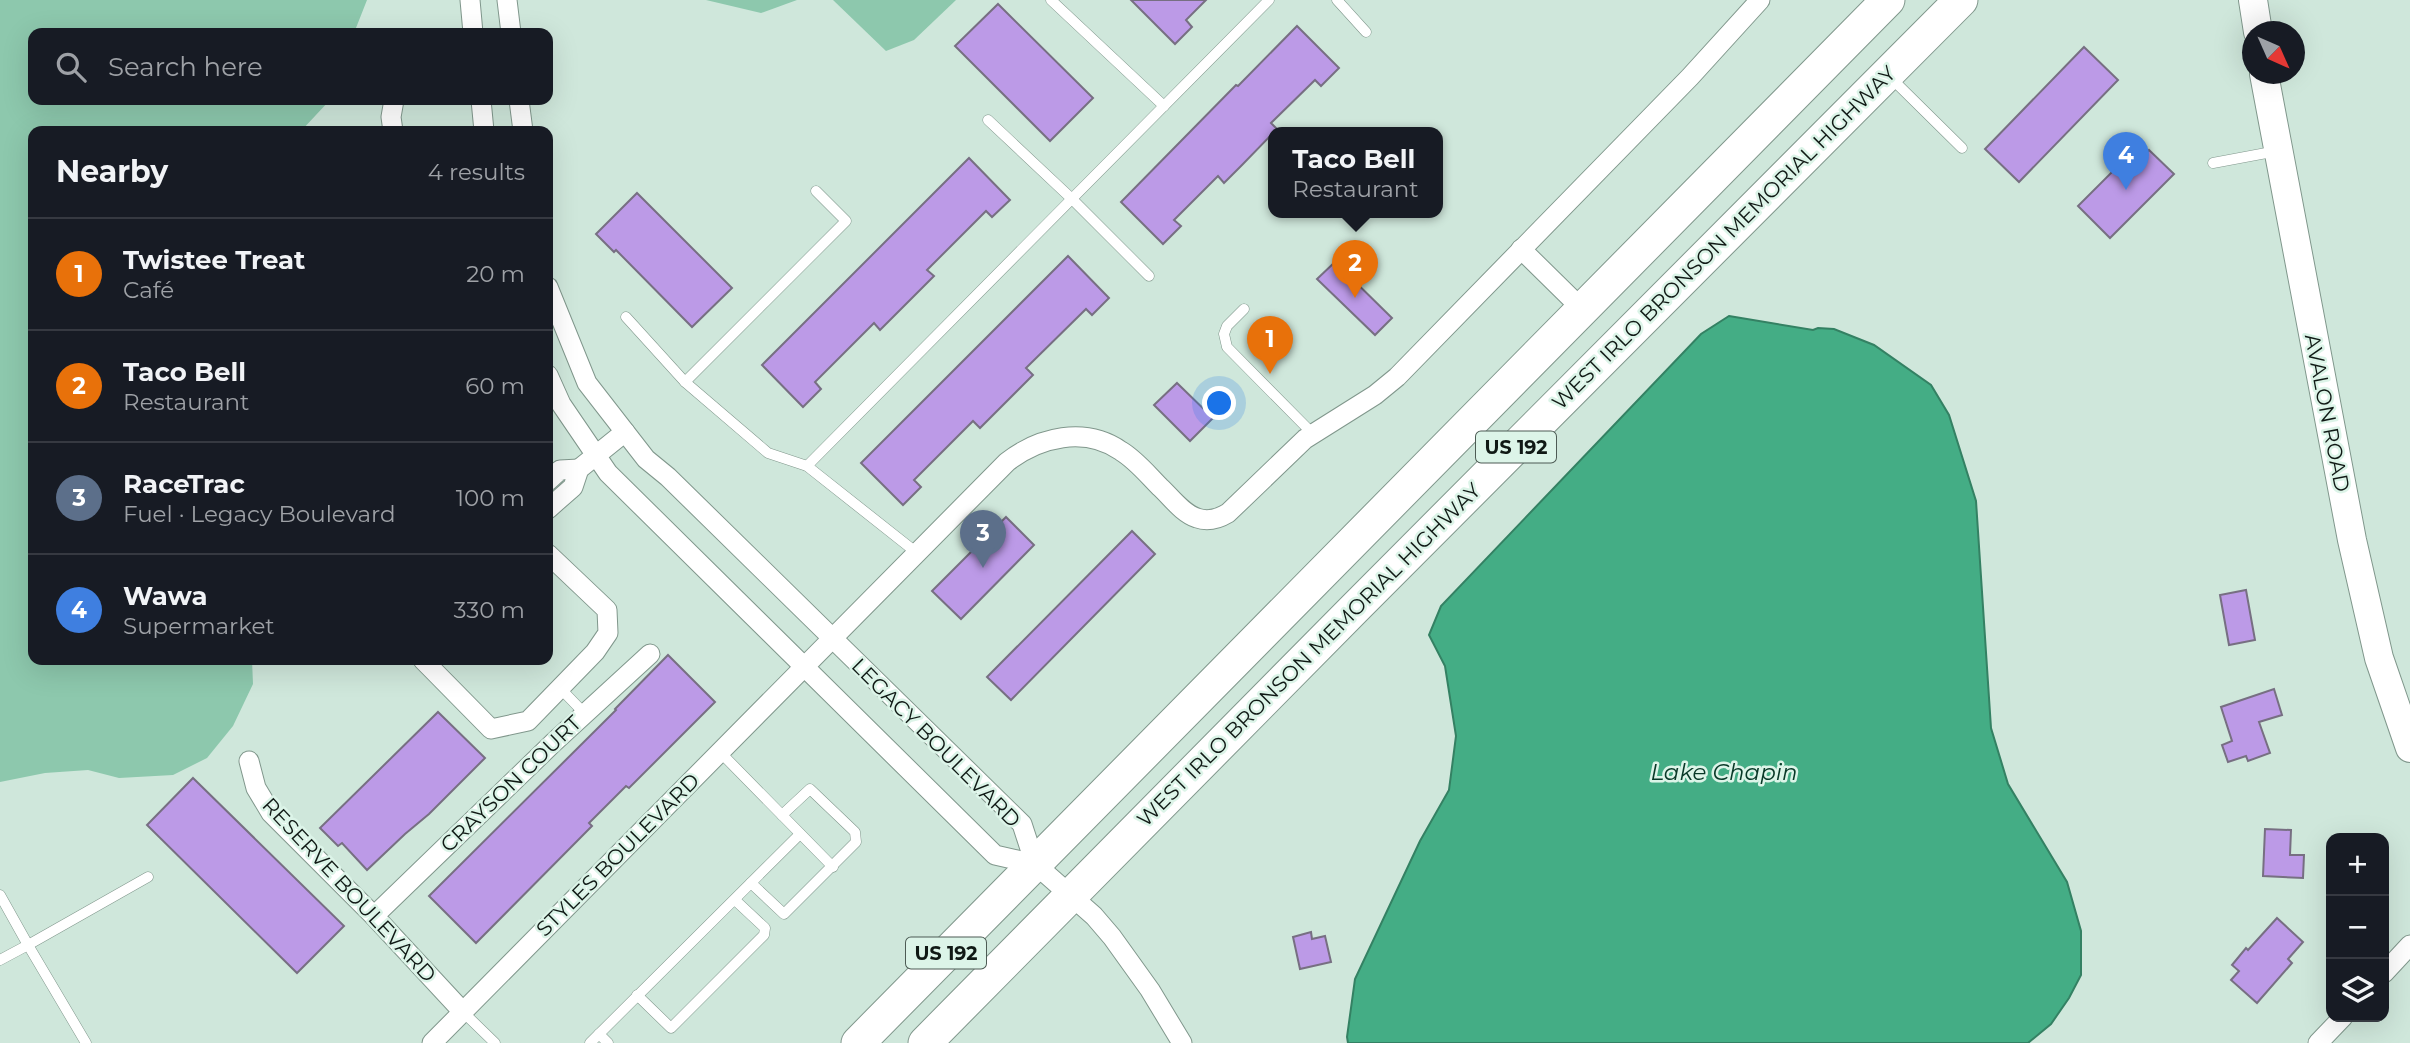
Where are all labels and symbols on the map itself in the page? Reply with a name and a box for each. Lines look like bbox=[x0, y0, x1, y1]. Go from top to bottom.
north arrow bbox=[2242, 21, 2305, 84]
street label: WEST IRLO BRONSON MEMORIAL HIGHWAY bbox=[1547, 60, 1901, 415]
pin: 4 bbox=[2103, 132, 2149, 190]
pin: 2 bbox=[1332, 240, 1378, 298]
pin: 1 bbox=[1247, 316, 1293, 374]
street label: AVALON ROAD bbox=[2300, 332, 2355, 494]
your location bbox=[1202, 386, 1236, 420]
road number: US 192 bbox=[1476, 432, 1556, 462]
street label: WEST IRLO BRONSON MEMORIAL HIGHWAY bbox=[1132, 477, 1486, 832]
pin: 3 bbox=[960, 510, 1006, 568]
street label: LEGACY BOULEVARD bbox=[847, 653, 1026, 832]
street label: CRAYSON COURT bbox=[435, 710, 586, 857]
water label: Lake Chapin bbox=[1650, 758, 1798, 786]
street label: STYLES BOULEVARD bbox=[531, 768, 704, 941]
street label: RESERVE BOULEVARD bbox=[257, 792, 441, 987]
road number: US 192 bbox=[906, 937, 986, 968]

